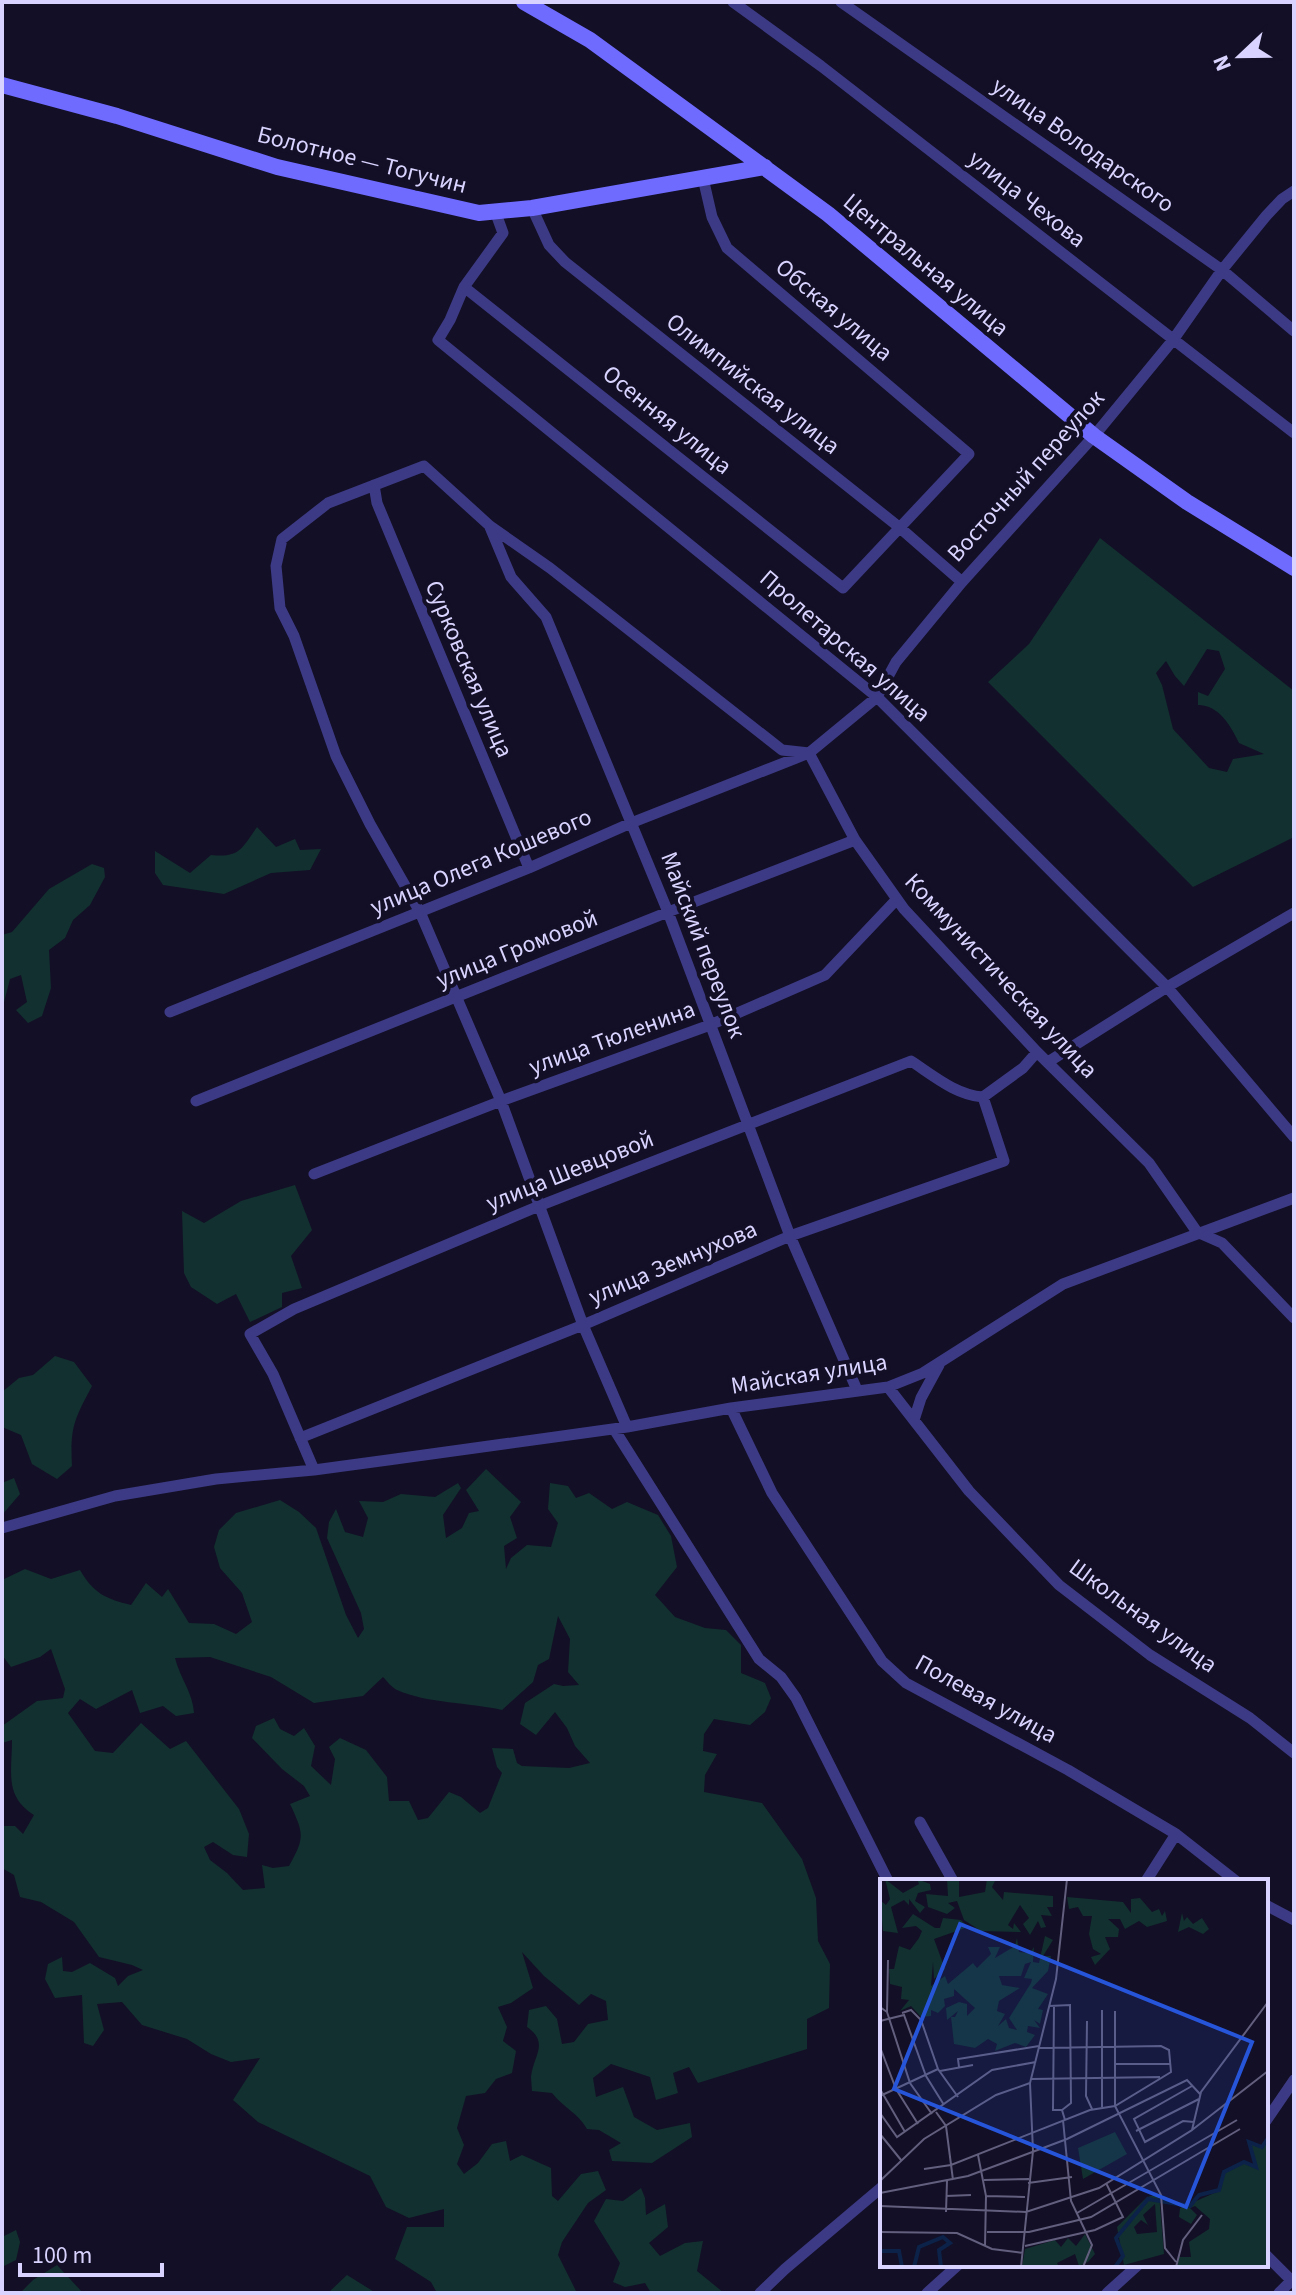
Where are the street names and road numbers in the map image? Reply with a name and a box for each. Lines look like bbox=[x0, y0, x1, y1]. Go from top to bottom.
street label: улица Володарского bbox=[984, 69, 1182, 221]
street label: Болотное — Тогучин bbox=[253, 117, 471, 203]
street label: улица Чехова bbox=[961, 142, 1093, 256]
street label: Центральная улица bbox=[835, 185, 1017, 345]
street label: Обская улица bbox=[768, 250, 900, 370]
street label: Олимпийская улица bbox=[659, 305, 847, 463]
street label: Осенняя улица bbox=[595, 357, 739, 483]
street label: Восточный переулок bbox=[939, 382, 1113, 570]
street label: Пролетарская улица bbox=[752, 562, 938, 730]
street label: Сурковская улица bbox=[416, 575, 522, 763]
street label: улица Олега Кошевого bbox=[365, 799, 597, 925]
street label: Майский переулок bbox=[651, 847, 755, 1043]
street label: Коммунистическая улица bbox=[896, 865, 1106, 1087]
street label: улица Громовой bbox=[431, 901, 603, 997]
street label: улица Тюленина bbox=[524, 992, 700, 1084]
street label: улица Шевцовой bbox=[481, 1121, 659, 1221]
street label: улица Земнухова bbox=[583, 1212, 763, 1314]
street label: Майская улица bbox=[728, 1344, 890, 1404]
street label: Школьная улица bbox=[1062, 1550, 1224, 1682]
street label: Полевая улица bbox=[909, 1646, 1063, 1752]

